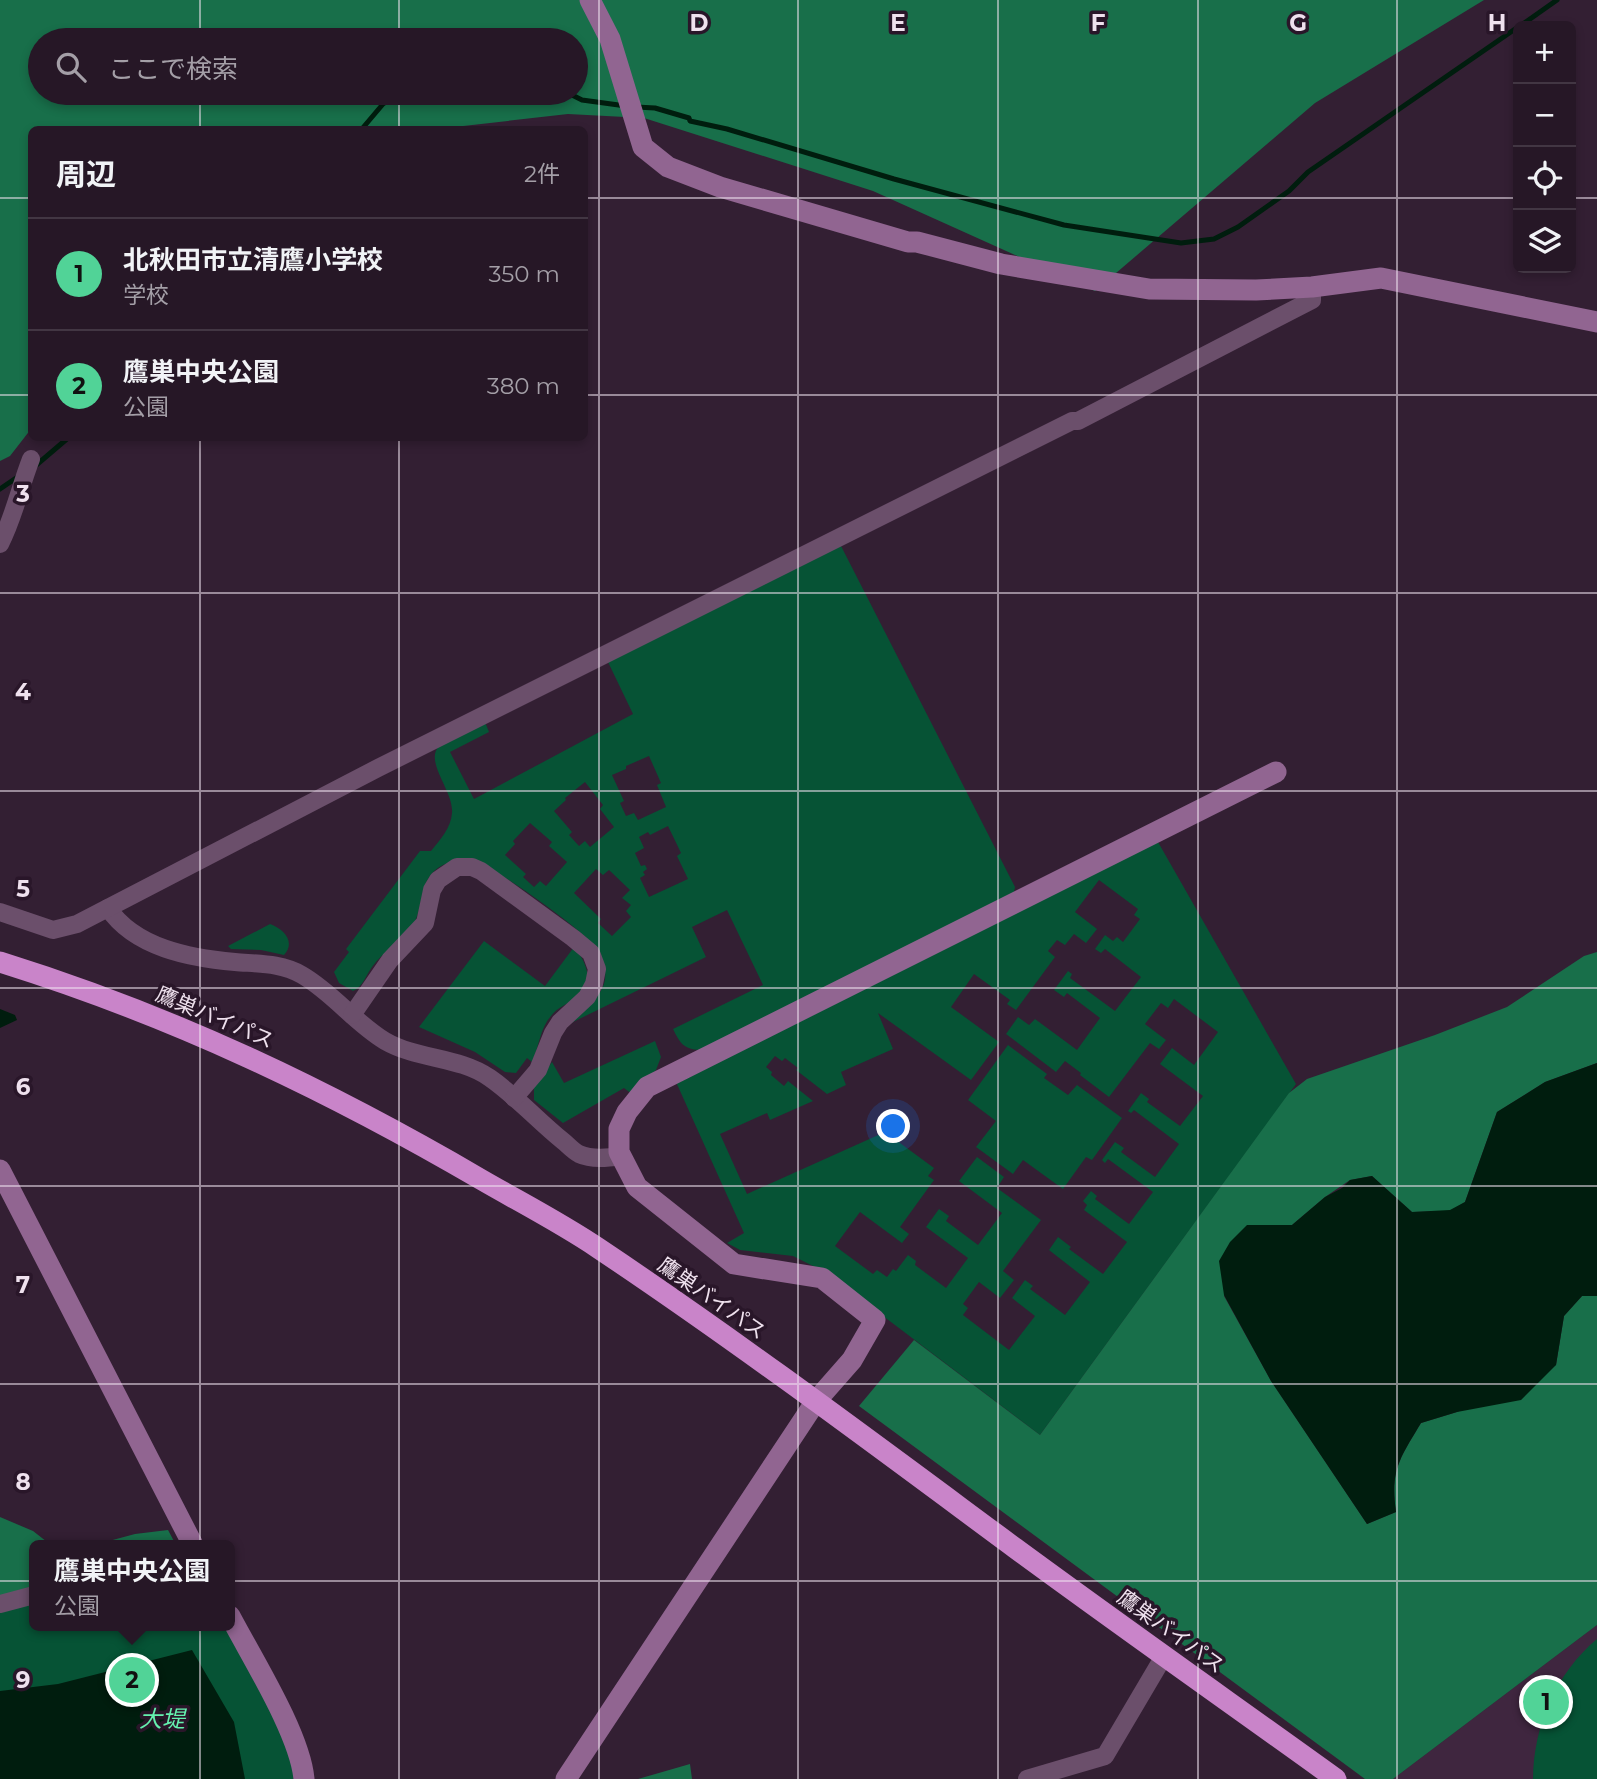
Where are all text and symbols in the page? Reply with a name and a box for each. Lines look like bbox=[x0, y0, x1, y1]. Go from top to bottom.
text: D bbox=[690, 9, 709, 37]
text: E bbox=[890, 9, 906, 37]
text: F bbox=[1091, 9, 1106, 37]
text: G bbox=[1289, 9, 1307, 37]
text: H bbox=[1488, 9, 1506, 37]
map controls bbox=[1513, 21, 1576, 273]
button: + bbox=[1513, 21, 1576, 84]
search box bbox=[28, 28, 588, 105]
icon: search bbox=[52, 48, 90, 86]
text: ここで検索 bbox=[108, 53, 238, 85]
button: − bbox=[1513, 84, 1576, 147]
button: locate bbox=[1513, 147, 1576, 210]
text: 周辺 bbox=[56, 156, 116, 193]
text: 2件 bbox=[524, 160, 560, 188]
button: layers bbox=[1513, 210, 1576, 273]
text: 北秋田市立清鷹小学校 bbox=[123, 244, 383, 276]
text: 1 bbox=[74, 260, 84, 288]
text: 350 m bbox=[489, 260, 560, 288]
text: 学校 bbox=[123, 281, 169, 309]
text: 鷹巣中央公園 bbox=[123, 356, 279, 388]
text: 2 bbox=[72, 372, 86, 400]
text: 380 m bbox=[487, 372, 560, 400]
text: 公園 bbox=[123, 393, 169, 421]
text: 3 bbox=[15, 480, 30, 508]
text: 4 bbox=[15, 678, 31, 706]
text: 5 bbox=[16, 875, 30, 903]
street label: 鷹巣バイパス bbox=[152, 981, 278, 1053]
text: 6 bbox=[16, 1073, 31, 1101]
your location bbox=[876, 1109, 910, 1143]
street label: 鷹巣バイパス bbox=[653, 1252, 771, 1344]
text: 7 bbox=[16, 1271, 30, 1299]
text: 8 bbox=[15, 1468, 31, 1496]
popup bbox=[29, 1540, 235, 1631]
text: 鷹巣中央公園 bbox=[54, 1555, 210, 1587]
street label: 鷹巣バイパス bbox=[1113, 1584, 1229, 1678]
text: 公園 bbox=[54, 1592, 100, 1620]
pin: 2 bbox=[109, 1654, 155, 1706]
text: 9 bbox=[16, 1666, 30, 1694]
pin: 1 bbox=[1523, 1676, 1569, 1728]
water label: 大堤 bbox=[139, 1705, 188, 1733]

